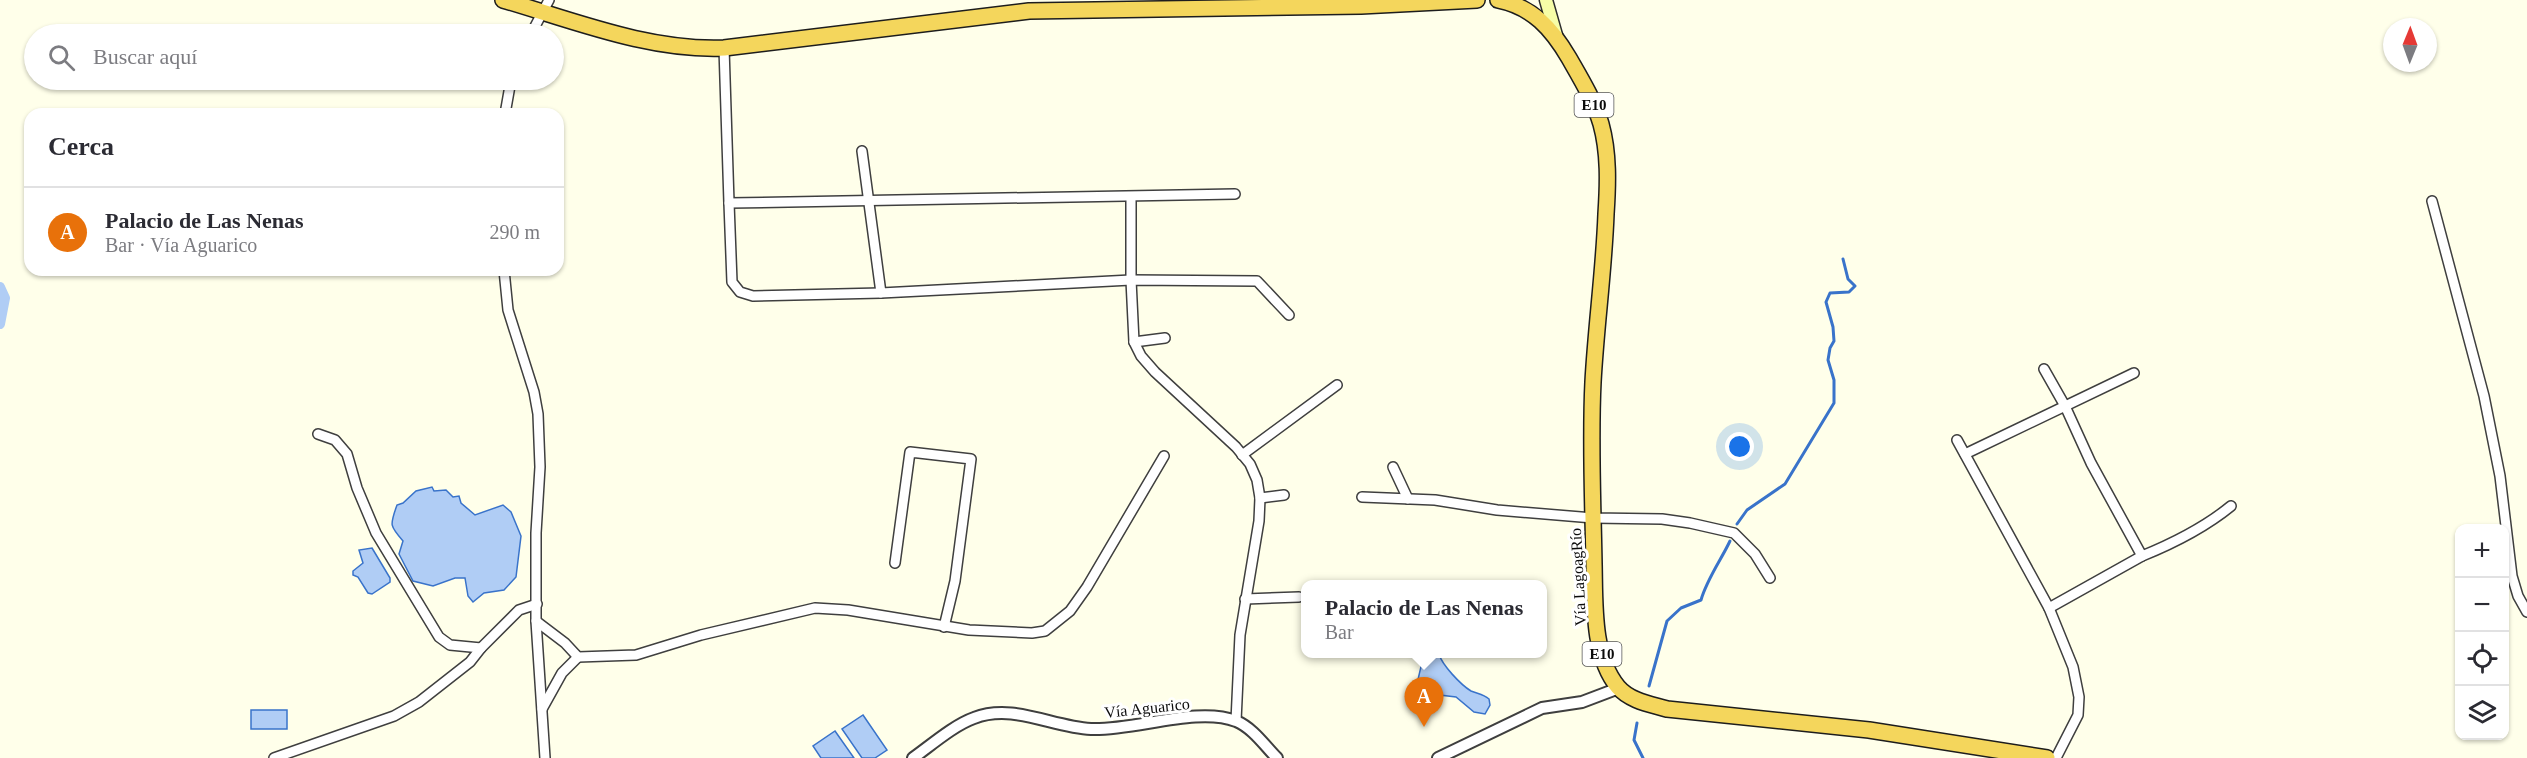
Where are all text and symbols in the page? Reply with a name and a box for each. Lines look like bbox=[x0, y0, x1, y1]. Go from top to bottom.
north arrow bbox=[2383, 18, 2437, 72]
search box bbox=[24, 24, 564, 90]
icon: search bbox=[45, 41, 78, 74]
text: Buscar aquí bbox=[93, 44, 197, 69]
road number: E10 bbox=[1574, 93, 1614, 117]
text: Cerca bbox=[48, 132, 114, 161]
text: Palacio de Las Nenas bbox=[105, 208, 304, 233]
text: A bbox=[60, 221, 75, 243]
text: 290 m bbox=[489, 221, 540, 243]
text: Bar · Vía Aguarico bbox=[105, 234, 257, 256]
your location bbox=[1725, 432, 1754, 461]
map controls bbox=[2455, 524, 2509, 740]
button: + bbox=[2455, 524, 2509, 578]
street label: Vía LagoagRío bbox=[1567, 527, 1590, 626]
button: − bbox=[2455, 578, 2509, 632]
popup bbox=[1301, 580, 1547, 658]
text: Palacio de Las Nenas bbox=[1325, 595, 1523, 620]
text: Bar bbox=[1325, 621, 1354, 643]
button: locate bbox=[2455, 632, 2509, 686]
road number: E10 bbox=[1582, 642, 1622, 666]
pin: A bbox=[1404, 678, 1444, 727]
button: layers bbox=[2455, 686, 2509, 740]
street label: Vía Aguarico bbox=[1103, 695, 1191, 722]

